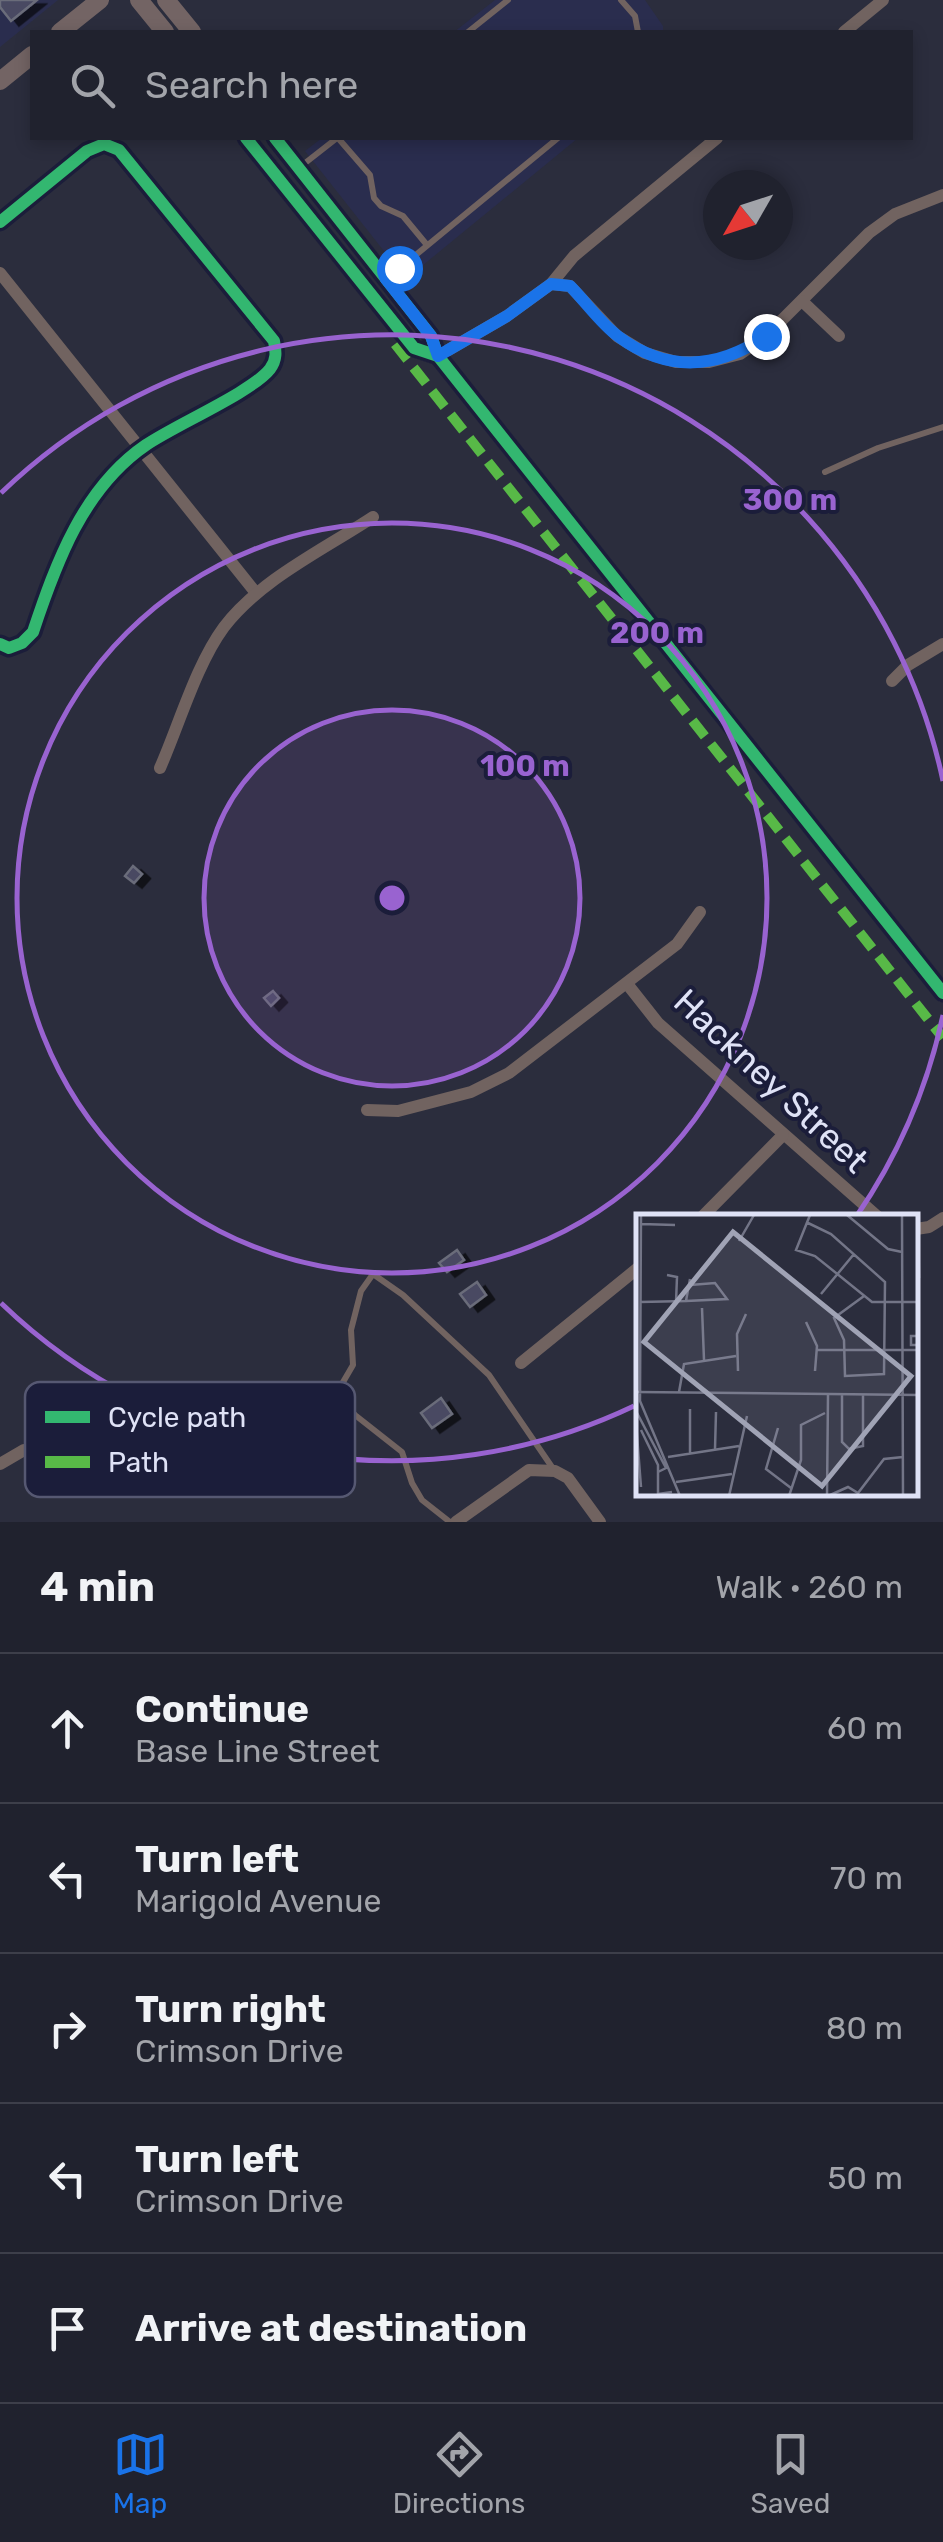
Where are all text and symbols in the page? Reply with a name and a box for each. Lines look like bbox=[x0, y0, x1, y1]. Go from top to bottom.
search box bbox=[30, 30, 913, 140]
icon: search bbox=[65, 58, 120, 113]
text: Search here bbox=[145, 62, 358, 108]
north arrow bbox=[703, 170, 793, 260]
route start bbox=[377, 246, 423, 292]
route end bbox=[744, 314, 790, 360]
text: 300 m bbox=[743, 482, 837, 518]
text: 200 m bbox=[610, 615, 704, 651]
text: 100 m bbox=[480, 748, 570, 784]
centre of rings bbox=[374, 880, 410, 916]
street label: Hackney Street bbox=[665, 980, 877, 1182]
inset map bbox=[636, 1214, 918, 1497]
legend bbox=[25, 1382, 355, 1497]
text: Cycle path bbox=[108, 1401, 246, 1434]
text: Path bbox=[108, 1446, 169, 1479]
text: 4 min bbox=[40, 1562, 155, 1612]
text: Walk · 260 m bbox=[716, 1568, 903, 1606]
text: Continue bbox=[135, 1686, 309, 1732]
icon: ahead bbox=[40, 1701, 95, 1756]
text: 60 m bbox=[827, 1709, 903, 1747]
text: Base Line Street bbox=[135, 1732, 380, 1770]
text: Turn left bbox=[135, 1836, 299, 1882]
icon: left bbox=[40, 1851, 95, 1906]
text: 70 m bbox=[830, 1859, 903, 1897]
text: Marigold Avenue bbox=[135, 1882, 381, 1920]
text: Turn right bbox=[135, 1986, 326, 2032]
icon: right bbox=[40, 2001, 95, 2056]
text: 80 m bbox=[826, 2009, 903, 2047]
text: Crimson Drive bbox=[135, 2032, 344, 2070]
text: Turn left bbox=[135, 2136, 299, 2182]
icon: left bbox=[40, 2151, 95, 2206]
text: 50 m bbox=[827, 2159, 903, 2197]
text: Crimson Drive bbox=[135, 2182, 344, 2220]
icon: arrive bbox=[40, 2301, 95, 2356]
text: Arrive at destination bbox=[135, 2305, 527, 2351]
tab: Map bbox=[113, 2427, 168, 2520]
tab: Directions bbox=[393, 2427, 525, 2520]
tab: Saved bbox=[750, 2427, 830, 2520]

